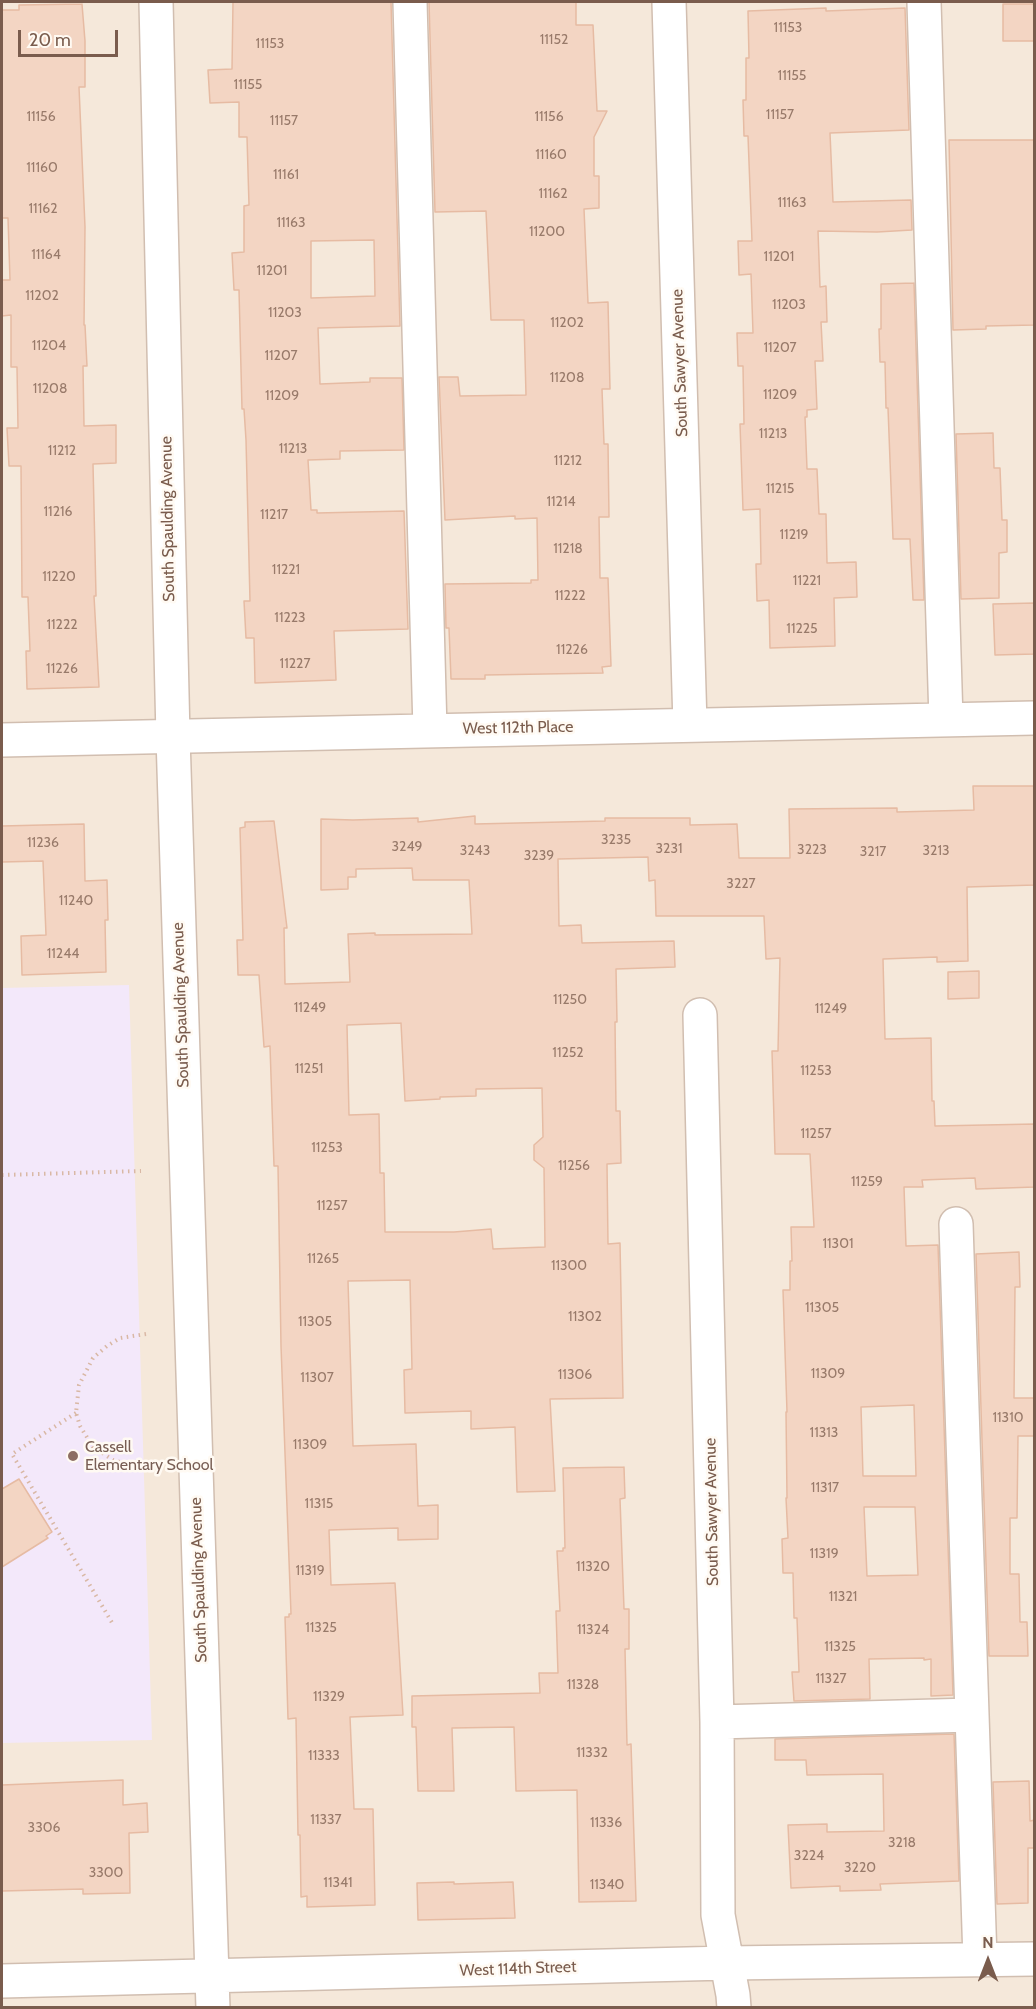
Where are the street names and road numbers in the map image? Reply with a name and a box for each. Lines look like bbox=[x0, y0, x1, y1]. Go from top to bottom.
street label: South Sawyer Avenue bbox=[668, 289, 692, 437]
street label: South Spaulding Avenue bbox=[157, 436, 179, 602]
street label: West 112th Place bbox=[463, 717, 573, 739]
street label: South Spaulding Avenue bbox=[169, 922, 193, 1088]
street label: South Sawyer Avenue bbox=[701, 1438, 723, 1586]
street label: South Spaulding Avenue bbox=[187, 1497, 211, 1663]
street label: West 114th Street bbox=[459, 1957, 577, 1981]

